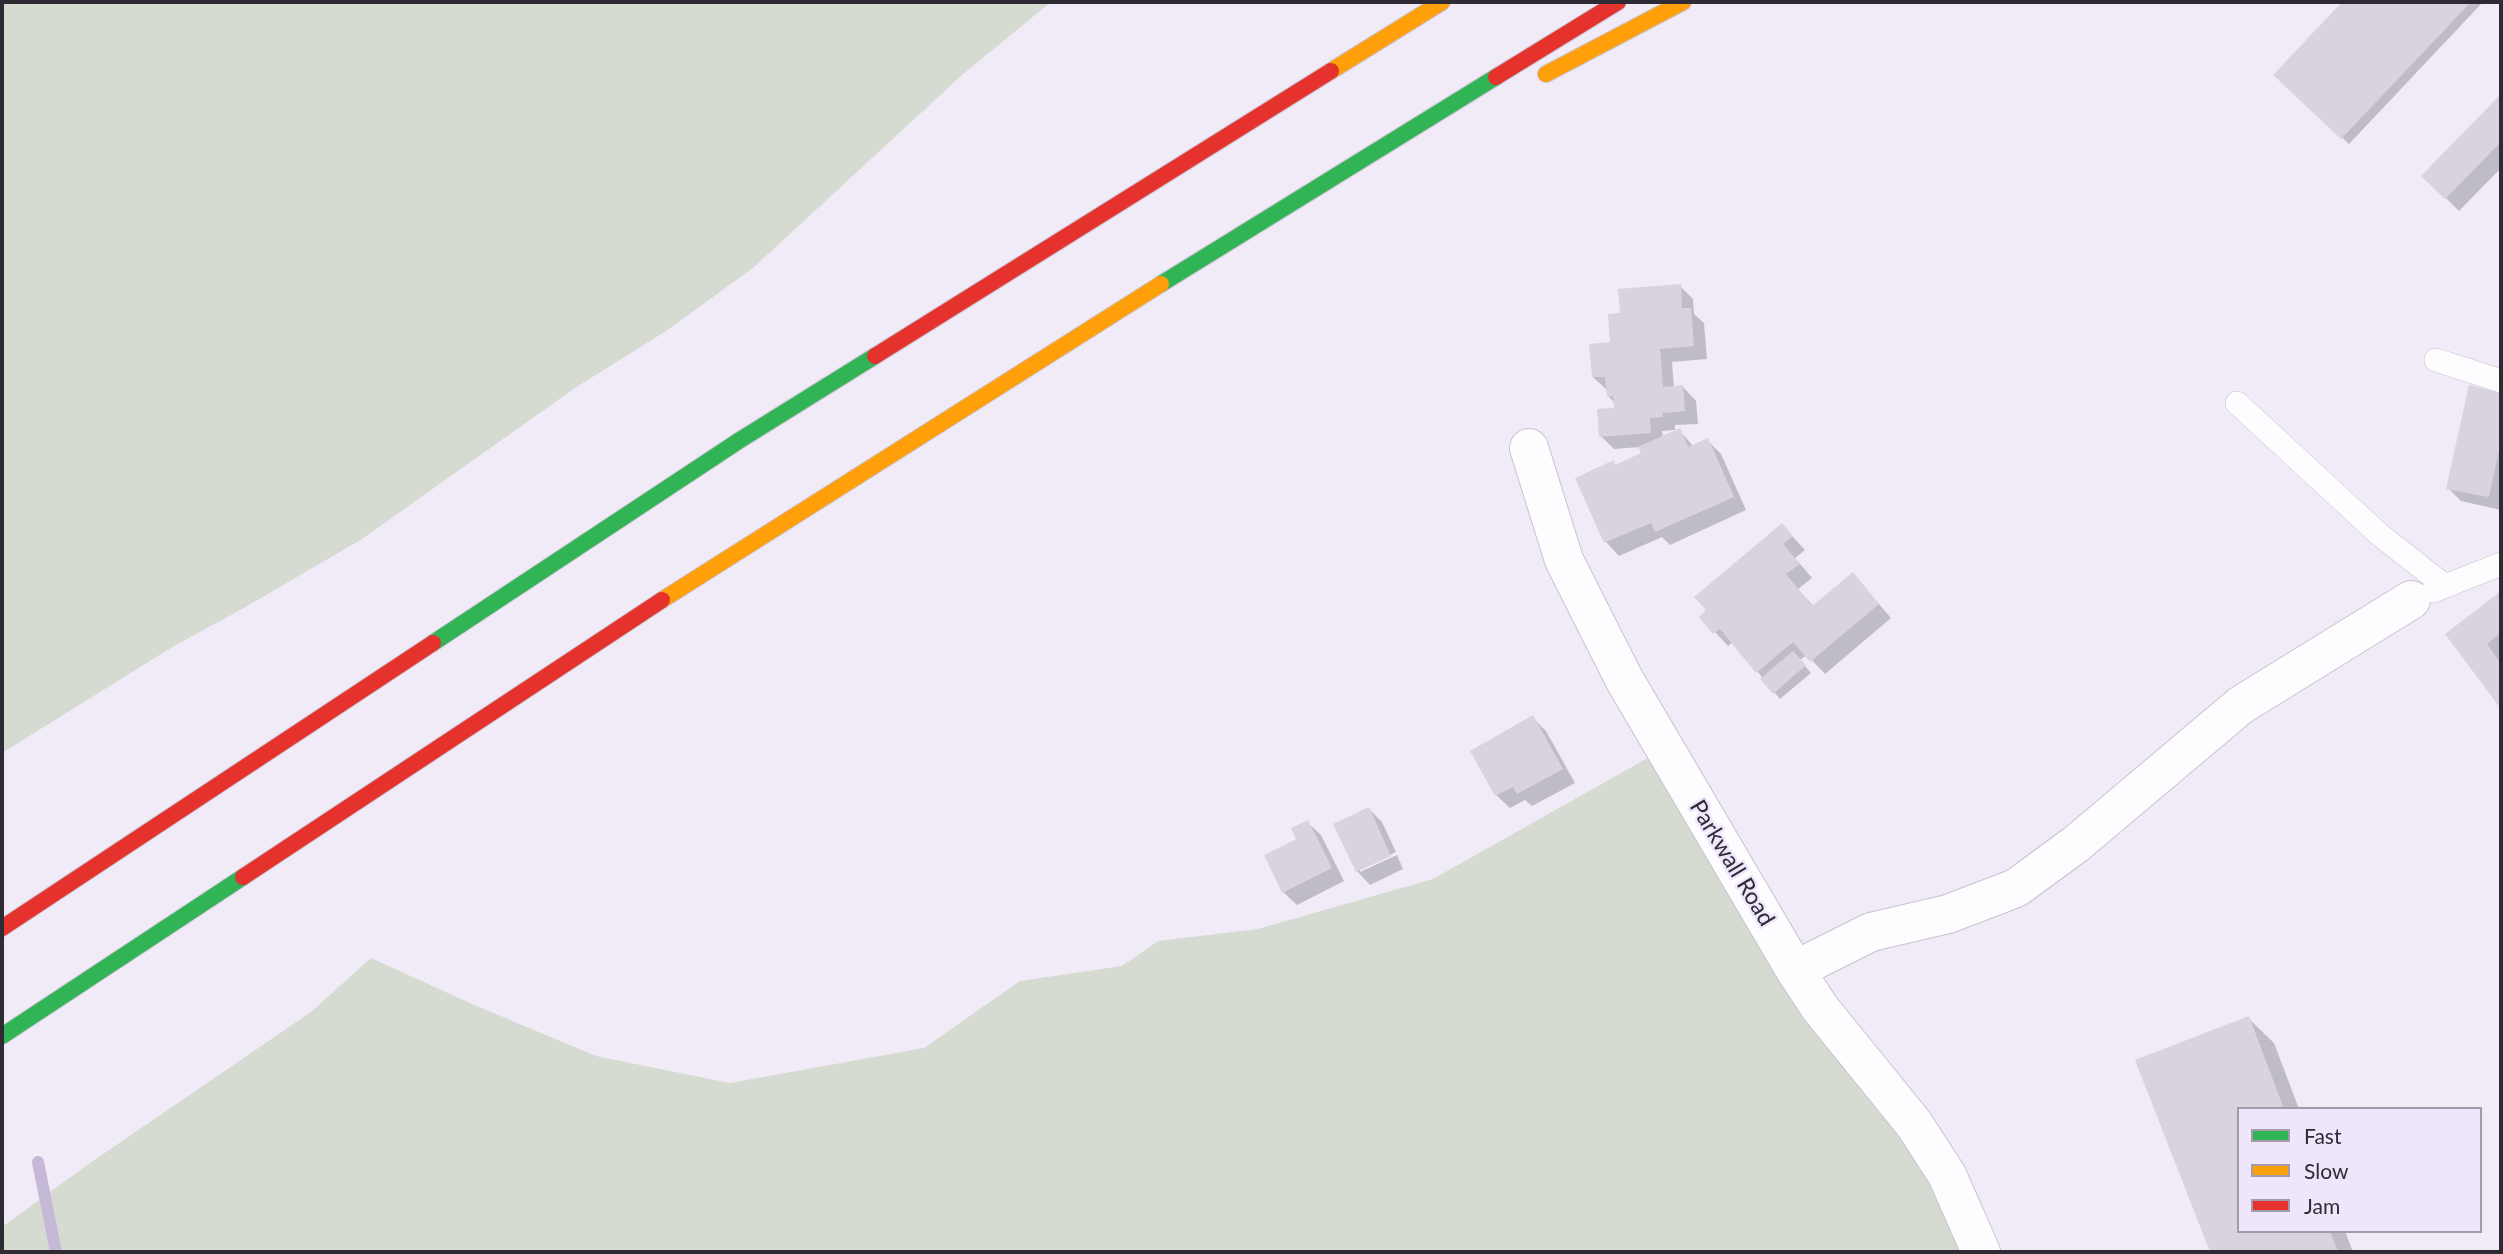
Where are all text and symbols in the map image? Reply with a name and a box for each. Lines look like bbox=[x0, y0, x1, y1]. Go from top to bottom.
street label: Parkwall Road bbox=[1684, 795, 1780, 931]
legend bbox=[2237, 1107, 2482, 1233]
text: Fast bbox=[2304, 1123, 2341, 1148]
text: Slow bbox=[2304, 1158, 2348, 1183]
text: Jam bbox=[2304, 1193, 2340, 1218]

